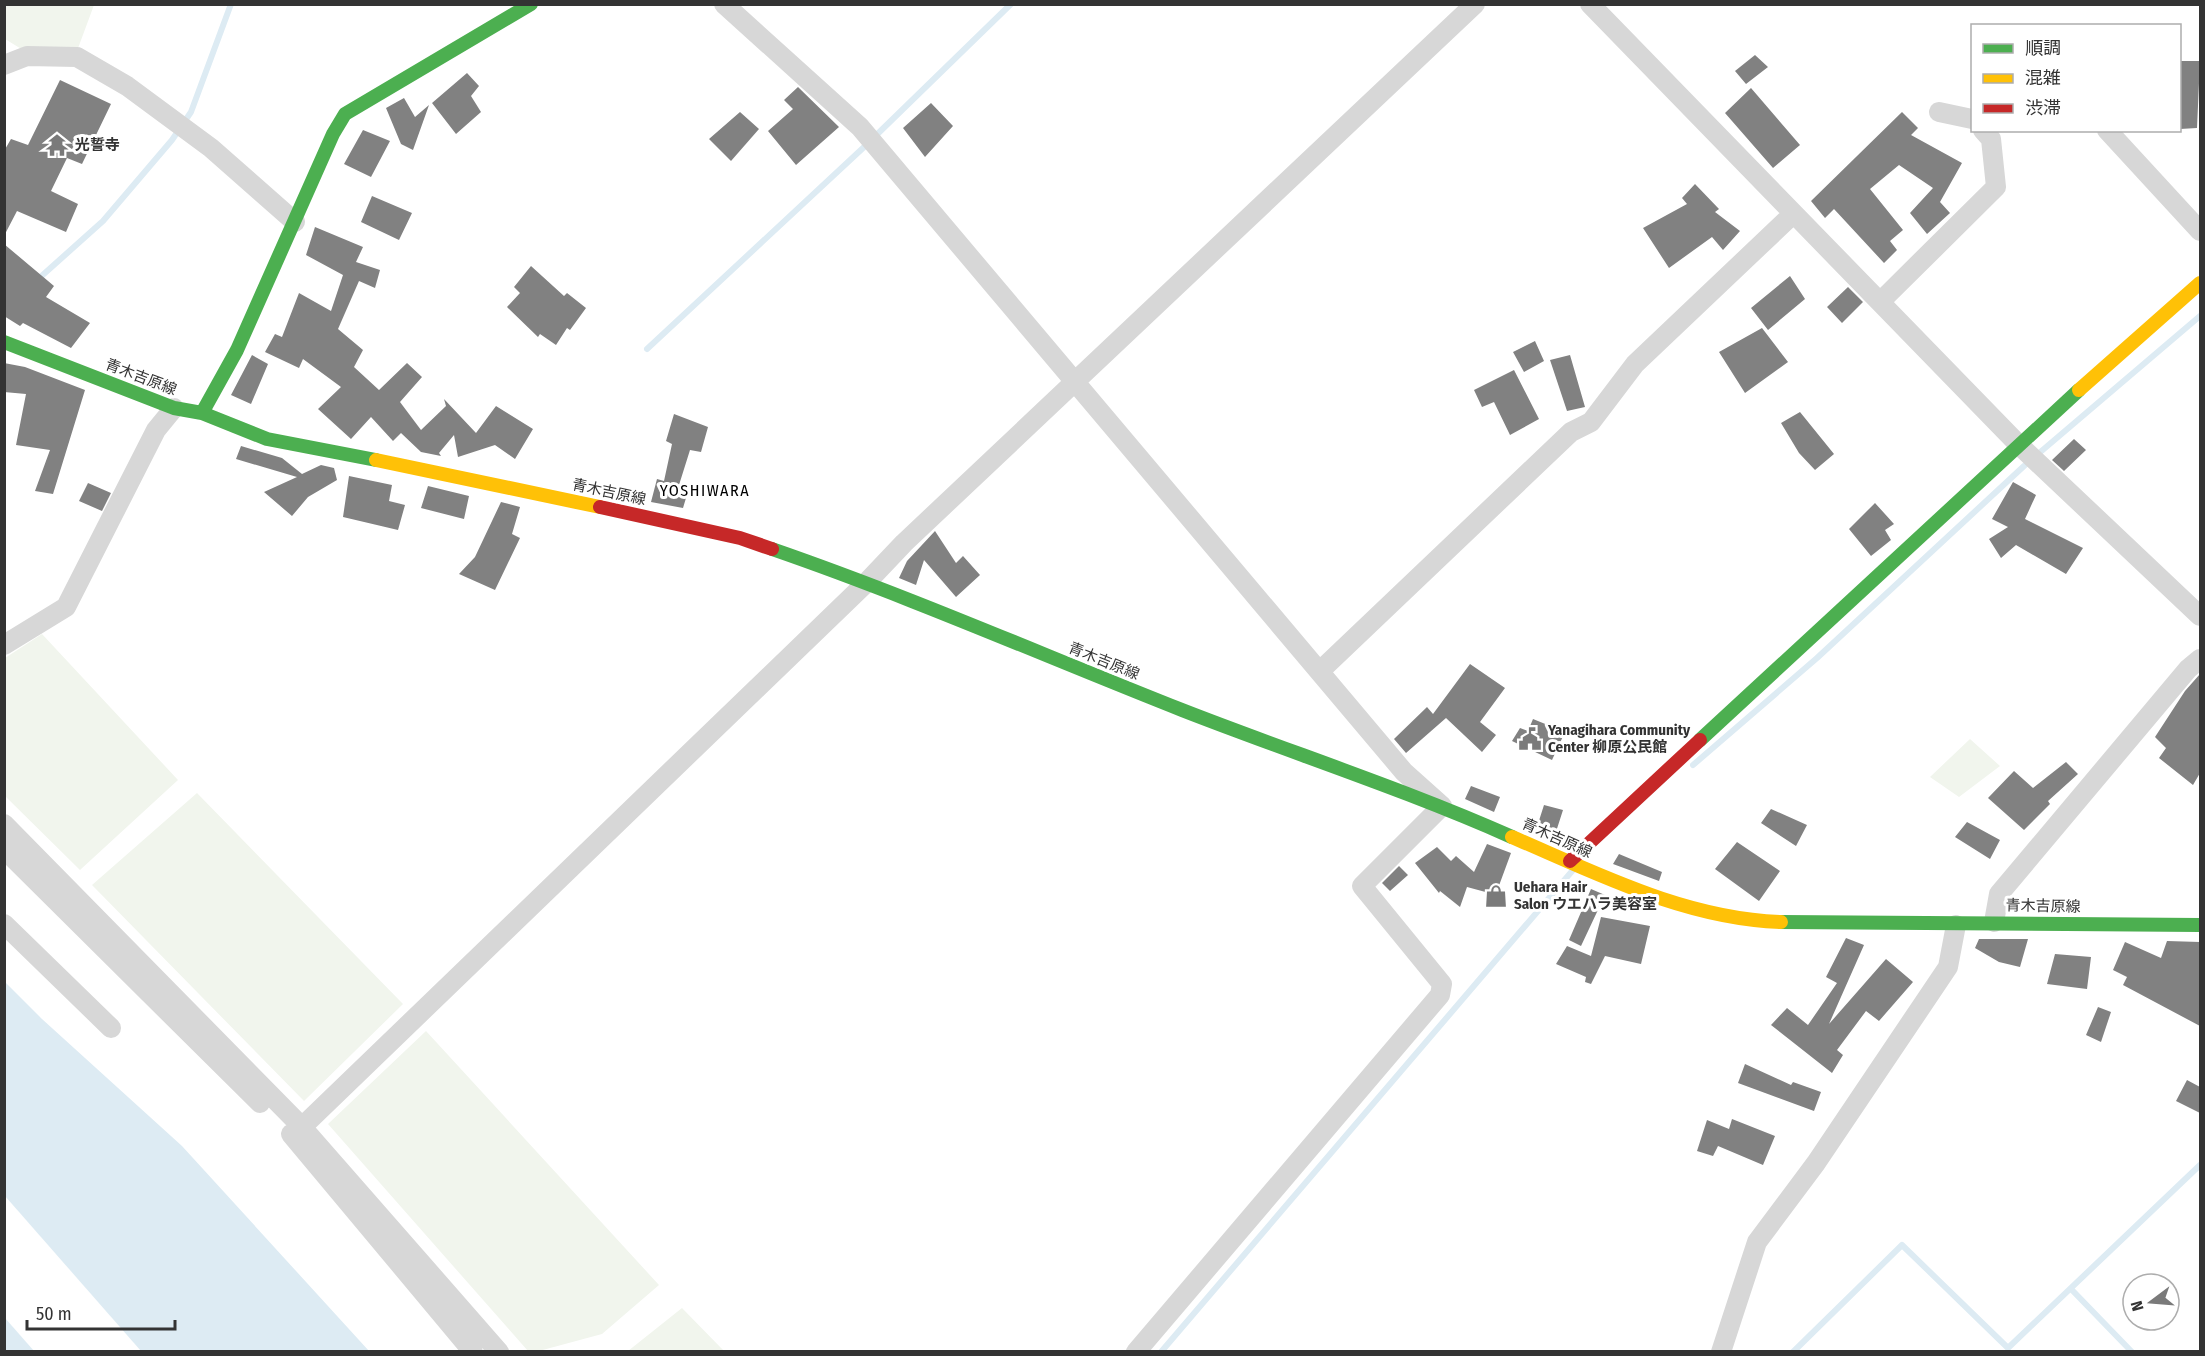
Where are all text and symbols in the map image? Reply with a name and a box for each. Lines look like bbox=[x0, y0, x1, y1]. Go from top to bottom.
legend bbox=[1971, 24, 2181, 132]
text: 順調 bbox=[2025, 37, 2061, 59]
text: 混雑 bbox=[2025, 67, 2061, 89]
text: 渋滞 bbox=[2025, 97, 2061, 119]
temple icon: 光誓寺 bbox=[44, 132, 70, 158]
place label: 光誓寺 bbox=[75, 136, 120, 154]
street label: 青木吉原線 bbox=[103, 355, 179, 399]
street label: 青木吉原線 bbox=[570, 475, 648, 509]
district label: YOSHIWARA bbox=[660, 481, 750, 500]
street label: 青木吉原線 bbox=[1066, 639, 1142, 683]
place label: Yanagihara Community Center 柳原公民館 bbox=[1547, 721, 1691, 756]
public building icon: Yanagihara Community Center 柳原公民館 bbox=[1517, 726, 1543, 752]
street label: 青木吉原線 bbox=[1519, 815, 1595, 861]
place label: Uehara Hair Salon ウエハラ美容室 bbox=[1514, 878, 1657, 913]
shop icon: Uehara Hair Salon ウエハラ美容室 bbox=[1483, 883, 1509, 909]
street label: 青木吉原線 bbox=[2005, 896, 2081, 916]
north arrow bbox=[2121, 1272, 2181, 1332]
scale bar bbox=[27, 1293, 176, 1331]
text: N bbox=[2127, 1299, 2148, 1313]
text: 50 m bbox=[36, 1303, 72, 1325]

